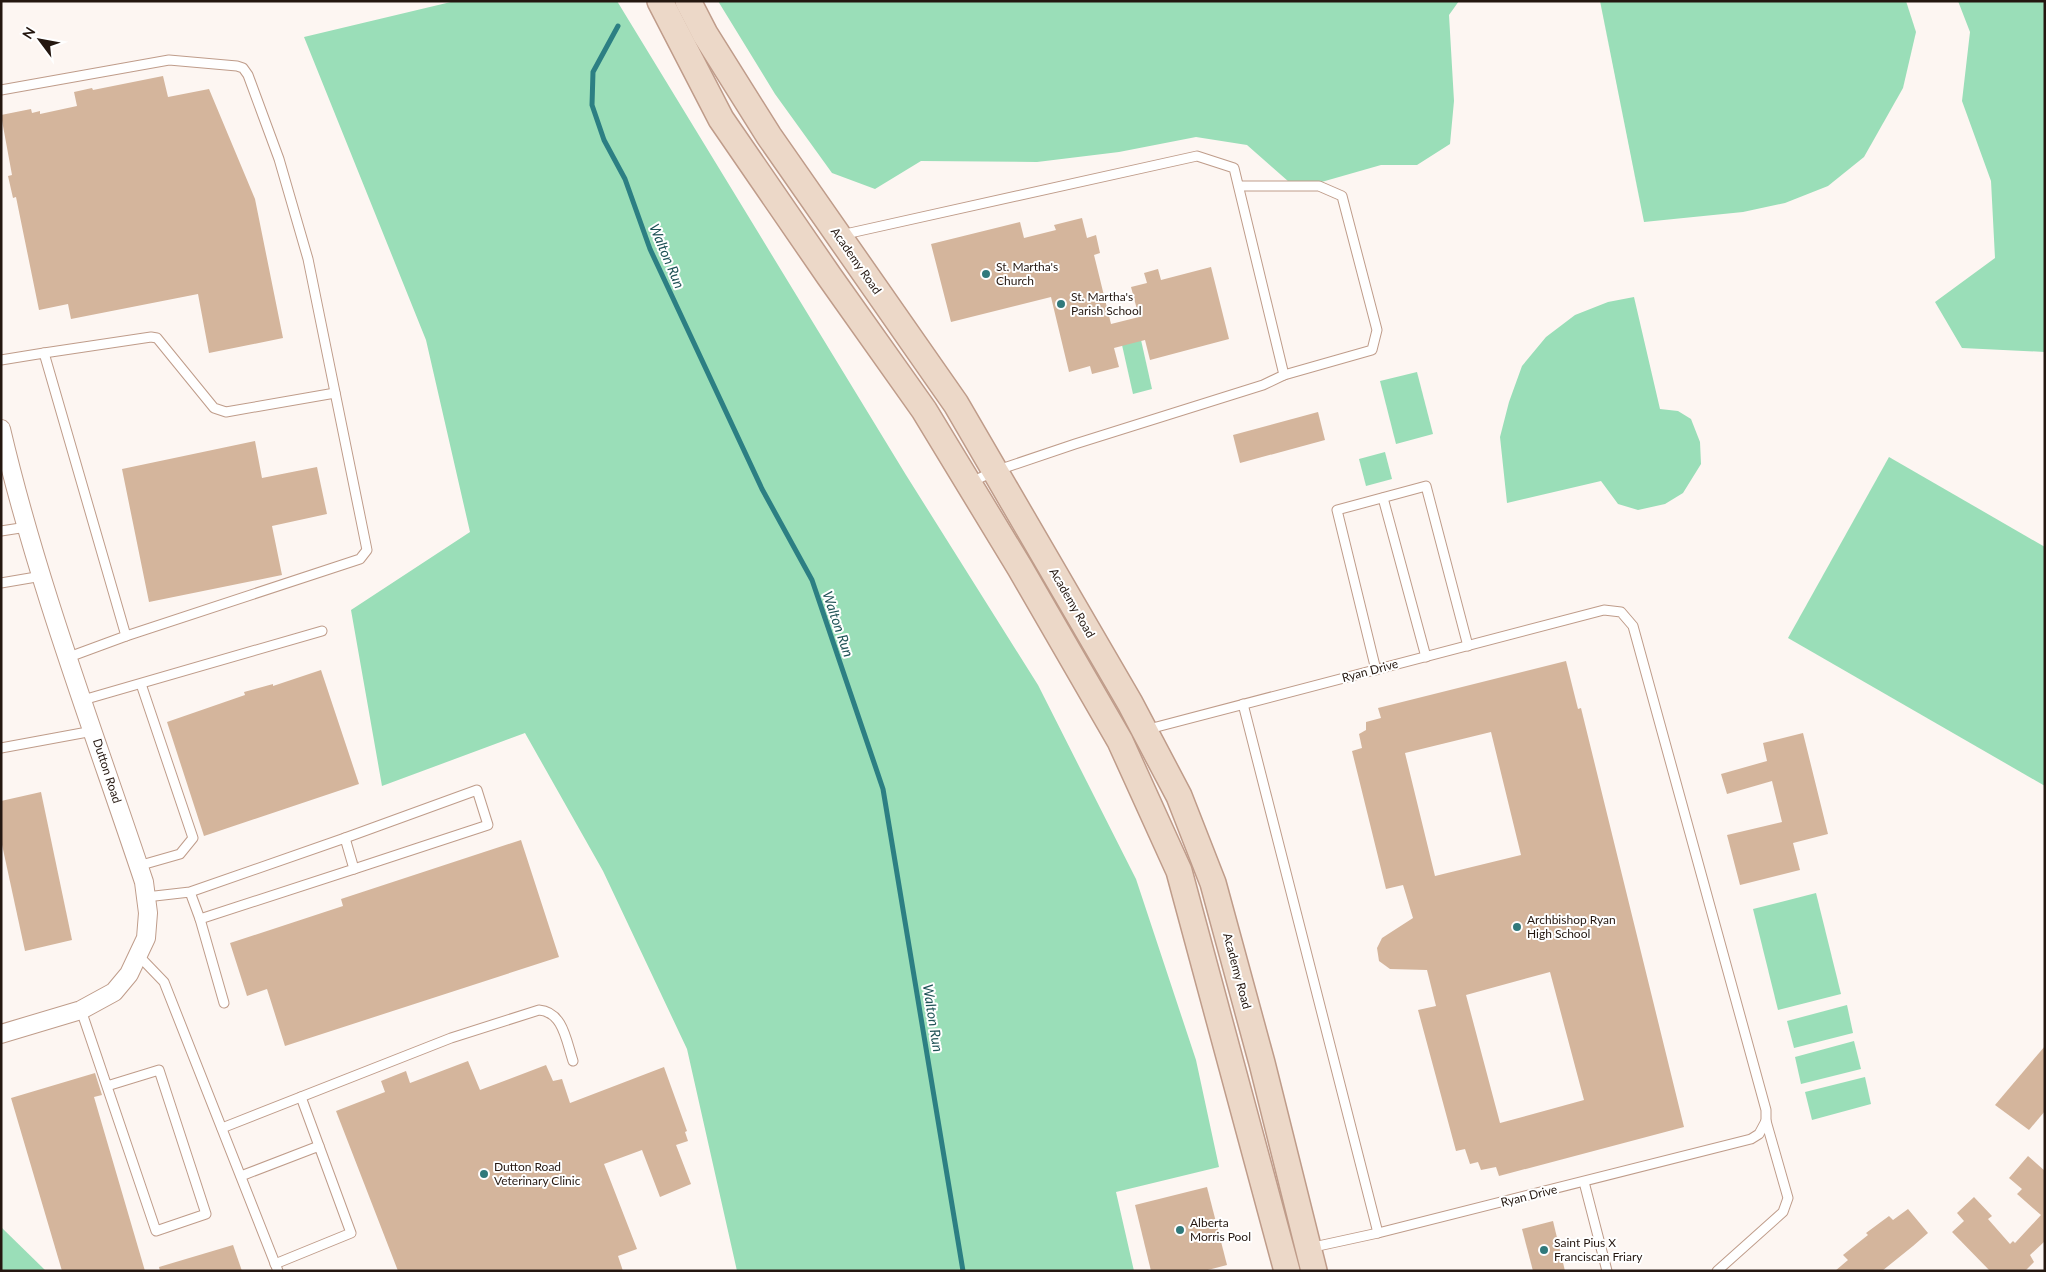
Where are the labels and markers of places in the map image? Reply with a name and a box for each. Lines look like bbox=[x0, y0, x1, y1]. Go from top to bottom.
place label: St. Martha's Church bbox=[996, 259, 1058, 288]
marker: St. Martha's Church bbox=[980, 268, 992, 280]
place label: St. Martha's Parish School bbox=[1071, 289, 1142, 318]
marker: St. Martha's Parish School bbox=[1055, 298, 1067, 310]
place label: Archbishop Ryan High School bbox=[1527, 912, 1616, 941]
marker: Archbishop Ryan High School bbox=[1511, 921, 1523, 933]
place label: Dutton Road Veterinary Clinic bbox=[494, 1159, 581, 1188]
marker: Dutton Road Veterinary Clinic bbox=[478, 1168, 490, 1180]
place label: Alberta Morris Pool bbox=[1190, 1215, 1251, 1244]
marker: Alberta Morris Pool bbox=[1174, 1224, 1186, 1236]
place label: Saint Pius X Franciscan Friary bbox=[1554, 1235, 1643, 1264]
marker: Saint Pius X Franciscan Friary bbox=[1538, 1244, 1550, 1256]

